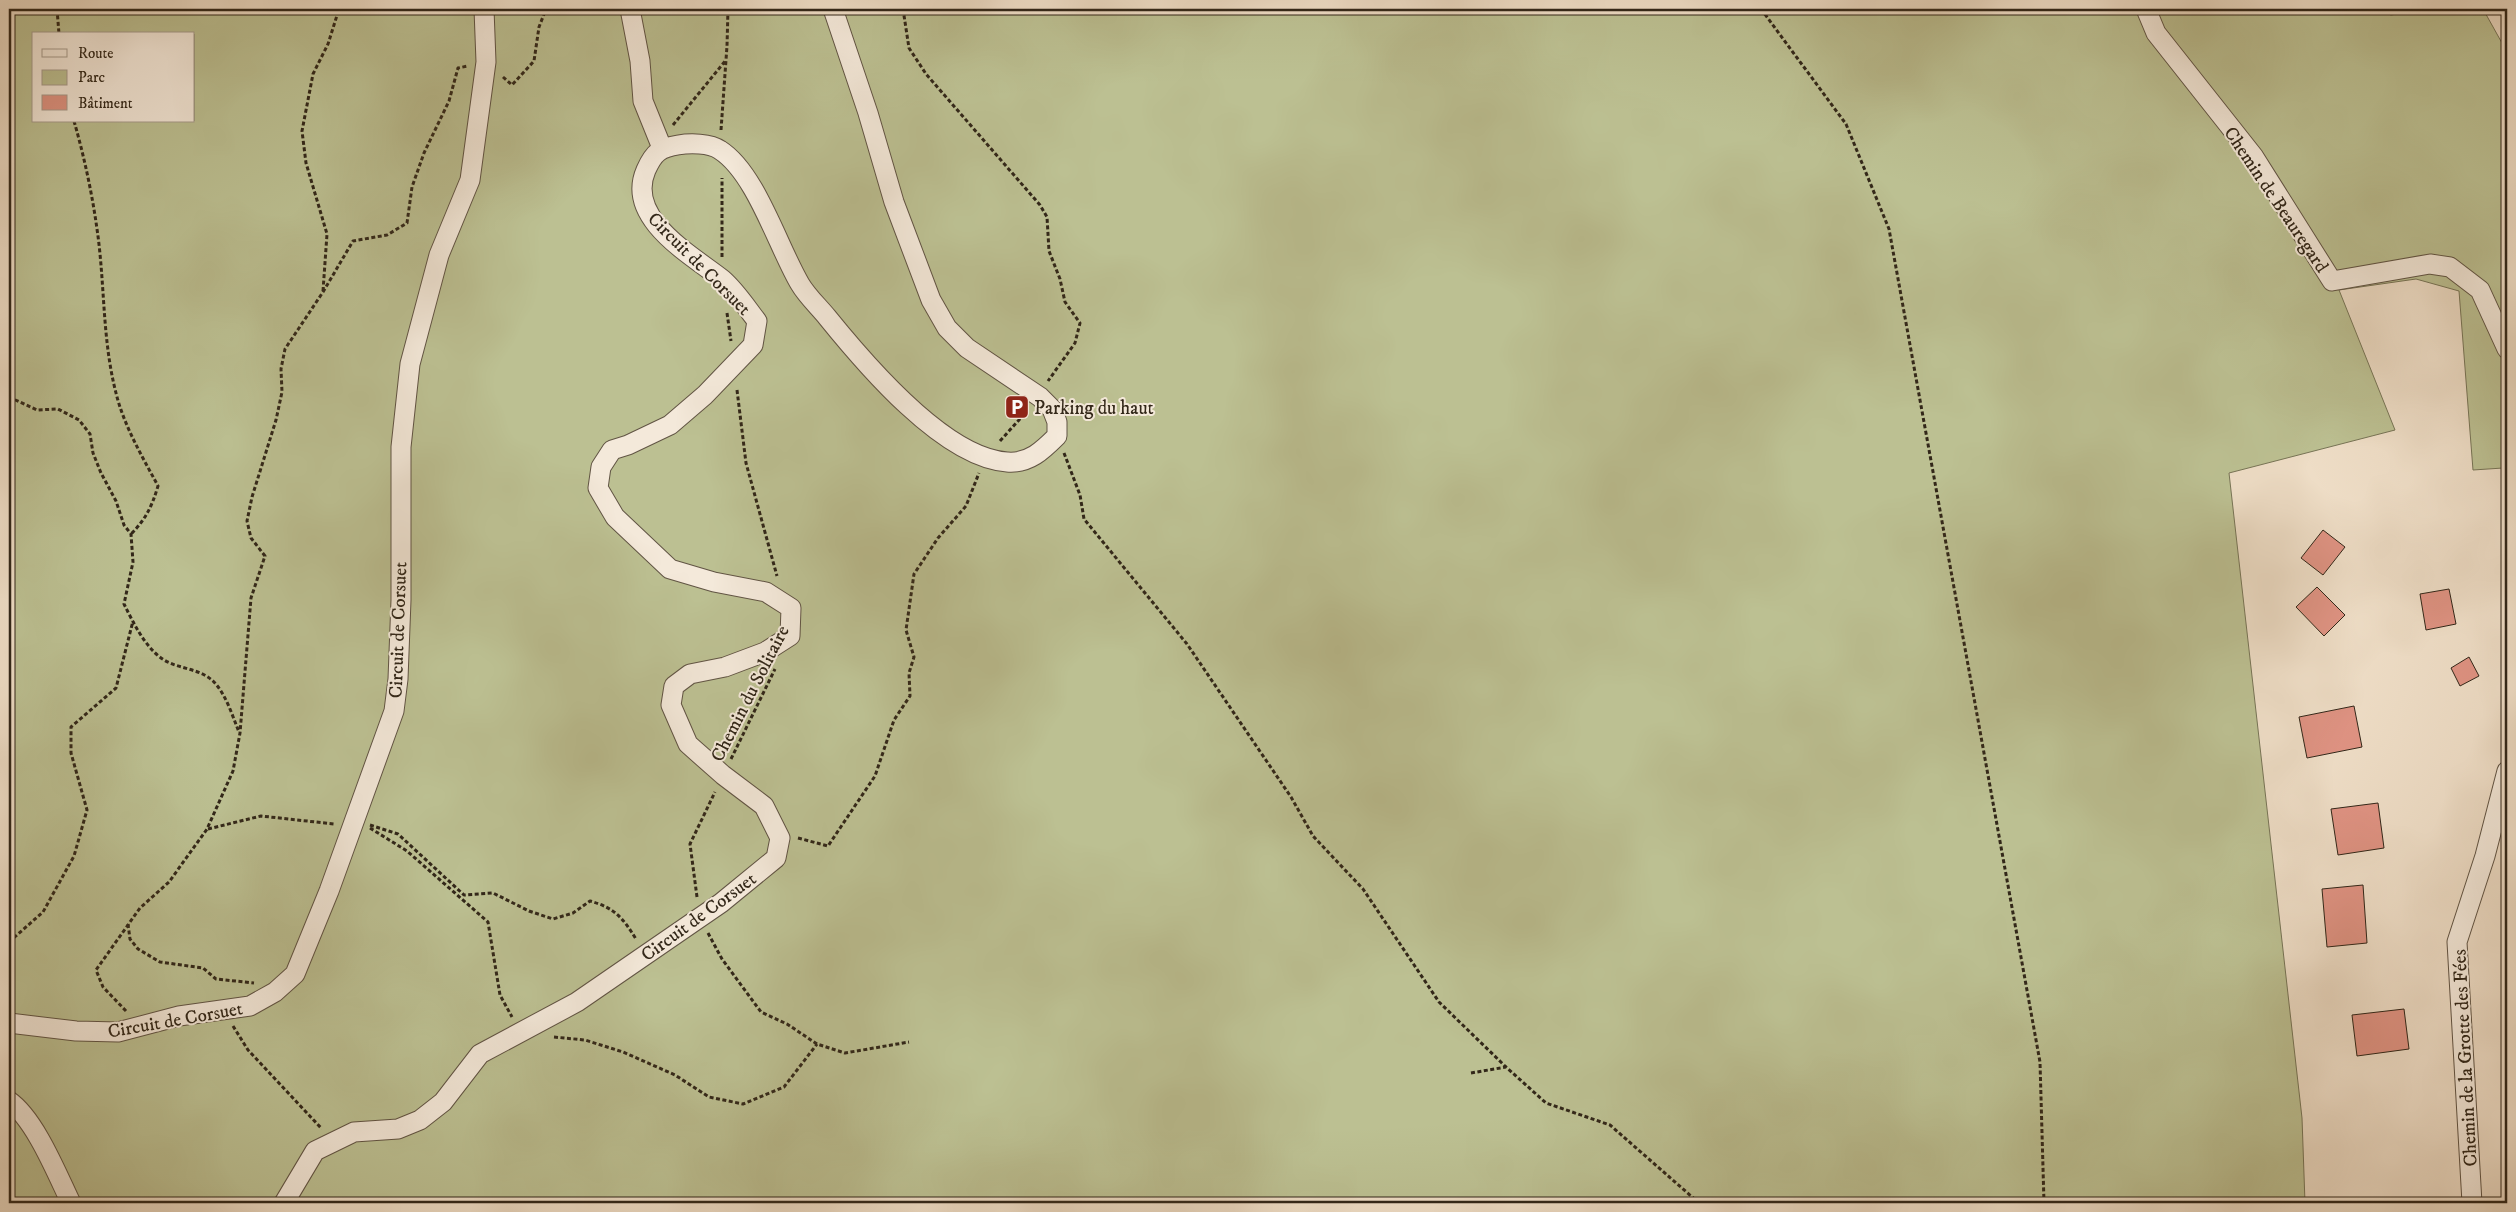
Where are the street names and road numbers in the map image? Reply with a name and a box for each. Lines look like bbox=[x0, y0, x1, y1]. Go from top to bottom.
street label: Chemin de Beauregard bbox=[2218, 123, 2333, 278]
street label: Circuit de Corsuet bbox=[643, 208, 755, 320]
street label: Circuit de Corsuet bbox=[385, 561, 412, 699]
street label: Chemin du Solitaire bbox=[706, 622, 795, 766]
street label: Circuit de Corsuet bbox=[637, 868, 761, 967]
street label: Chemin de la Grotte des Fées bbox=[2448, 949, 2483, 1167]
street label: Circuit de Corsuet bbox=[106, 997, 245, 1044]

